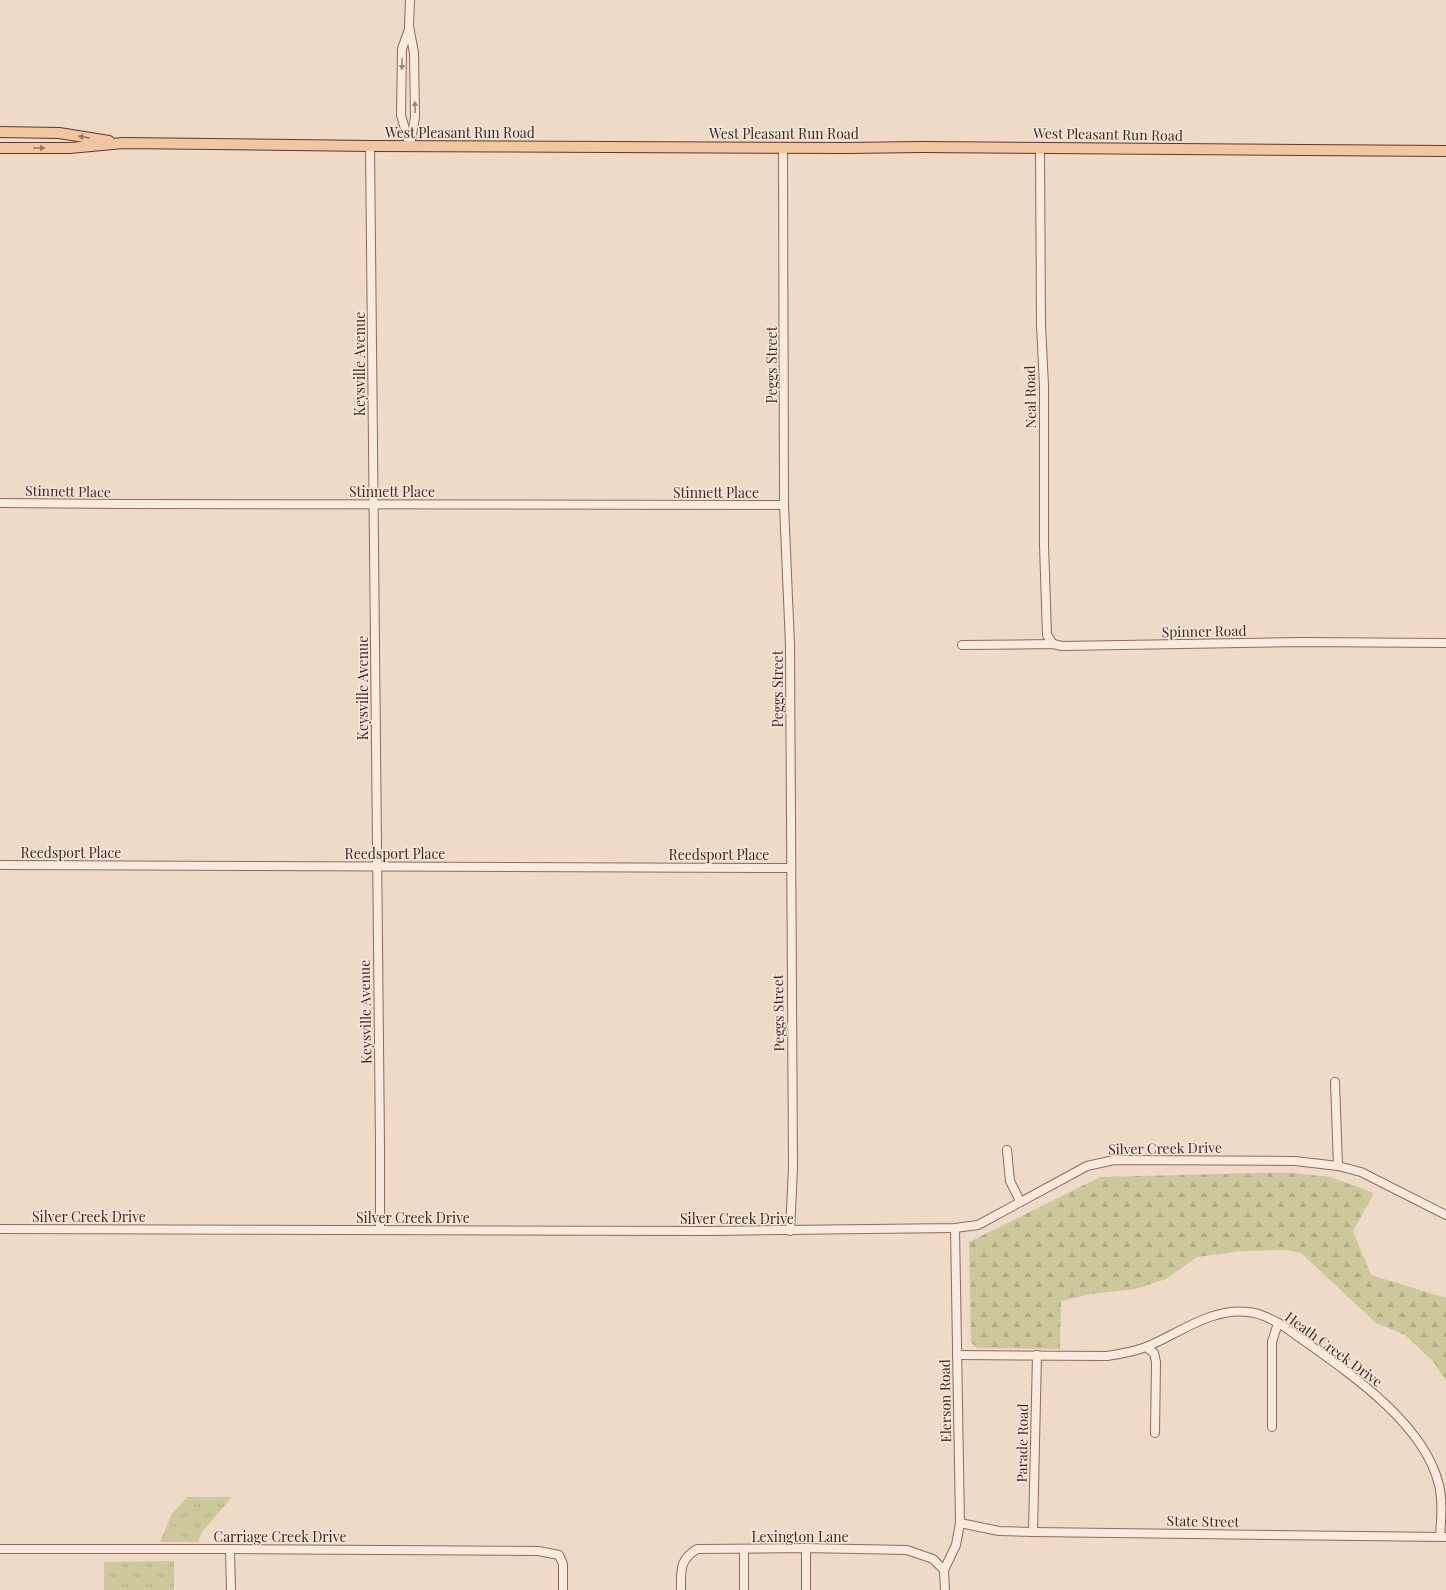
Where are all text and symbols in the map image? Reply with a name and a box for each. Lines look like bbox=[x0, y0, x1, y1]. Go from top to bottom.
one-way arrow bbox=[399, 58, 405, 71]
one-way arrow bbox=[412, 100, 418, 113]
street label: West Pleasant Run Road bbox=[384, 123, 535, 142]
street label: West Pleasant Run Road bbox=[1032, 123, 1183, 145]
street label: West Pleasant Run Road bbox=[708, 124, 859, 143]
one-way arrow bbox=[78, 134, 90, 140]
one-way arrow bbox=[33, 145, 46, 151]
street label: Keysville Avenue bbox=[350, 312, 369, 416]
street label: Peggs Street bbox=[762, 325, 781, 404]
street label: Neal Road bbox=[1020, 365, 1040, 429]
street label: Stinnett Place bbox=[25, 481, 111, 501]
street label: Stinnett Place bbox=[349, 482, 435, 501]
street label: Stinnett Place bbox=[673, 483, 759, 502]
street label: Spinner Road bbox=[1161, 621, 1247, 641]
street label: Keysville Avenue bbox=[353, 636, 372, 740]
street label: Peggs Street bbox=[768, 649, 787, 728]
street label: Reedsport Place bbox=[21, 843, 121, 862]
street label: Reedsport Place bbox=[345, 844, 445, 863]
street label: Reedsport Place bbox=[669, 845, 769, 864]
street label: Keysville Avenue bbox=[355, 960, 375, 1064]
street label: Peggs Street bbox=[768, 973, 788, 1052]
street label: Silver Creek Drive bbox=[1108, 1138, 1222, 1158]
street label: Silver Creek Drive bbox=[32, 1207, 146, 1226]
street label: Silver Creek Drive bbox=[356, 1208, 470, 1227]
street label: Silver Creek Drive bbox=[680, 1209, 794, 1228]
street label: Heath Creek Drive bbox=[1281, 1307, 1387, 1391]
street label: Elerson Road bbox=[935, 1359, 955, 1443]
street label: Parade Road bbox=[1012, 1403, 1032, 1483]
street label: State Street bbox=[1167, 1511, 1241, 1531]
street label: Carriage Creek Drive bbox=[214, 1527, 347, 1546]
street label: Lexington Lane bbox=[751, 1527, 849, 1546]

